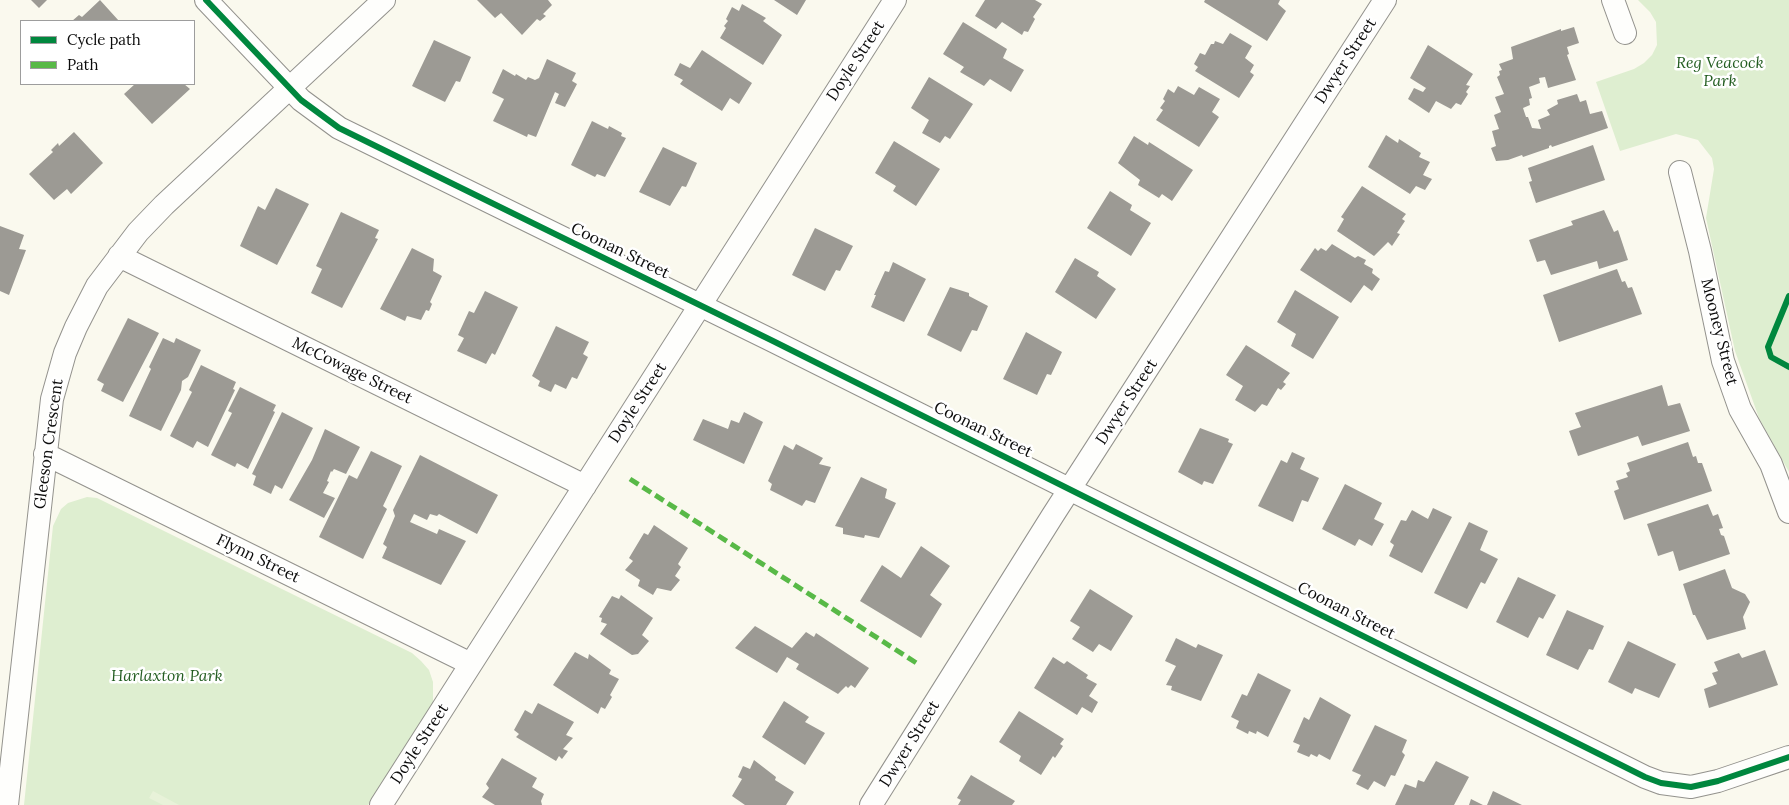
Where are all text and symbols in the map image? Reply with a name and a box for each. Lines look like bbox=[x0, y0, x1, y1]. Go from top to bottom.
street label: Dwyer Street bbox=[1311, 15, 1381, 107]
street label: Doyle Street bbox=[823, 17, 889, 105]
legend bbox=[20, 20, 195, 85]
text: Cycle path bbox=[67, 30, 141, 49]
park label: Reg Veacock Park bbox=[1676, 53, 1764, 91]
text: Path bbox=[67, 55, 98, 74]
street label: Coonan Street bbox=[568, 219, 672, 283]
street label: Mooney Street bbox=[1696, 276, 1742, 388]
street label: McCowage Street bbox=[289, 334, 415, 408]
street label: Dwyer Street bbox=[1092, 356, 1162, 448]
street label: Doyle Street bbox=[605, 359, 671, 447]
street label: Gleeson Crescent bbox=[30, 378, 68, 510]
street label: Coonan Street bbox=[931, 398, 1035, 462]
street label: Flynn Street bbox=[213, 531, 303, 587]
street label: Coonan Street bbox=[1294, 578, 1398, 644]
park label: Harlaxton Park bbox=[111, 666, 223, 686]
street label: Dwyer Street bbox=[876, 697, 944, 791]
street label: Doyle Street bbox=[387, 700, 453, 788]

